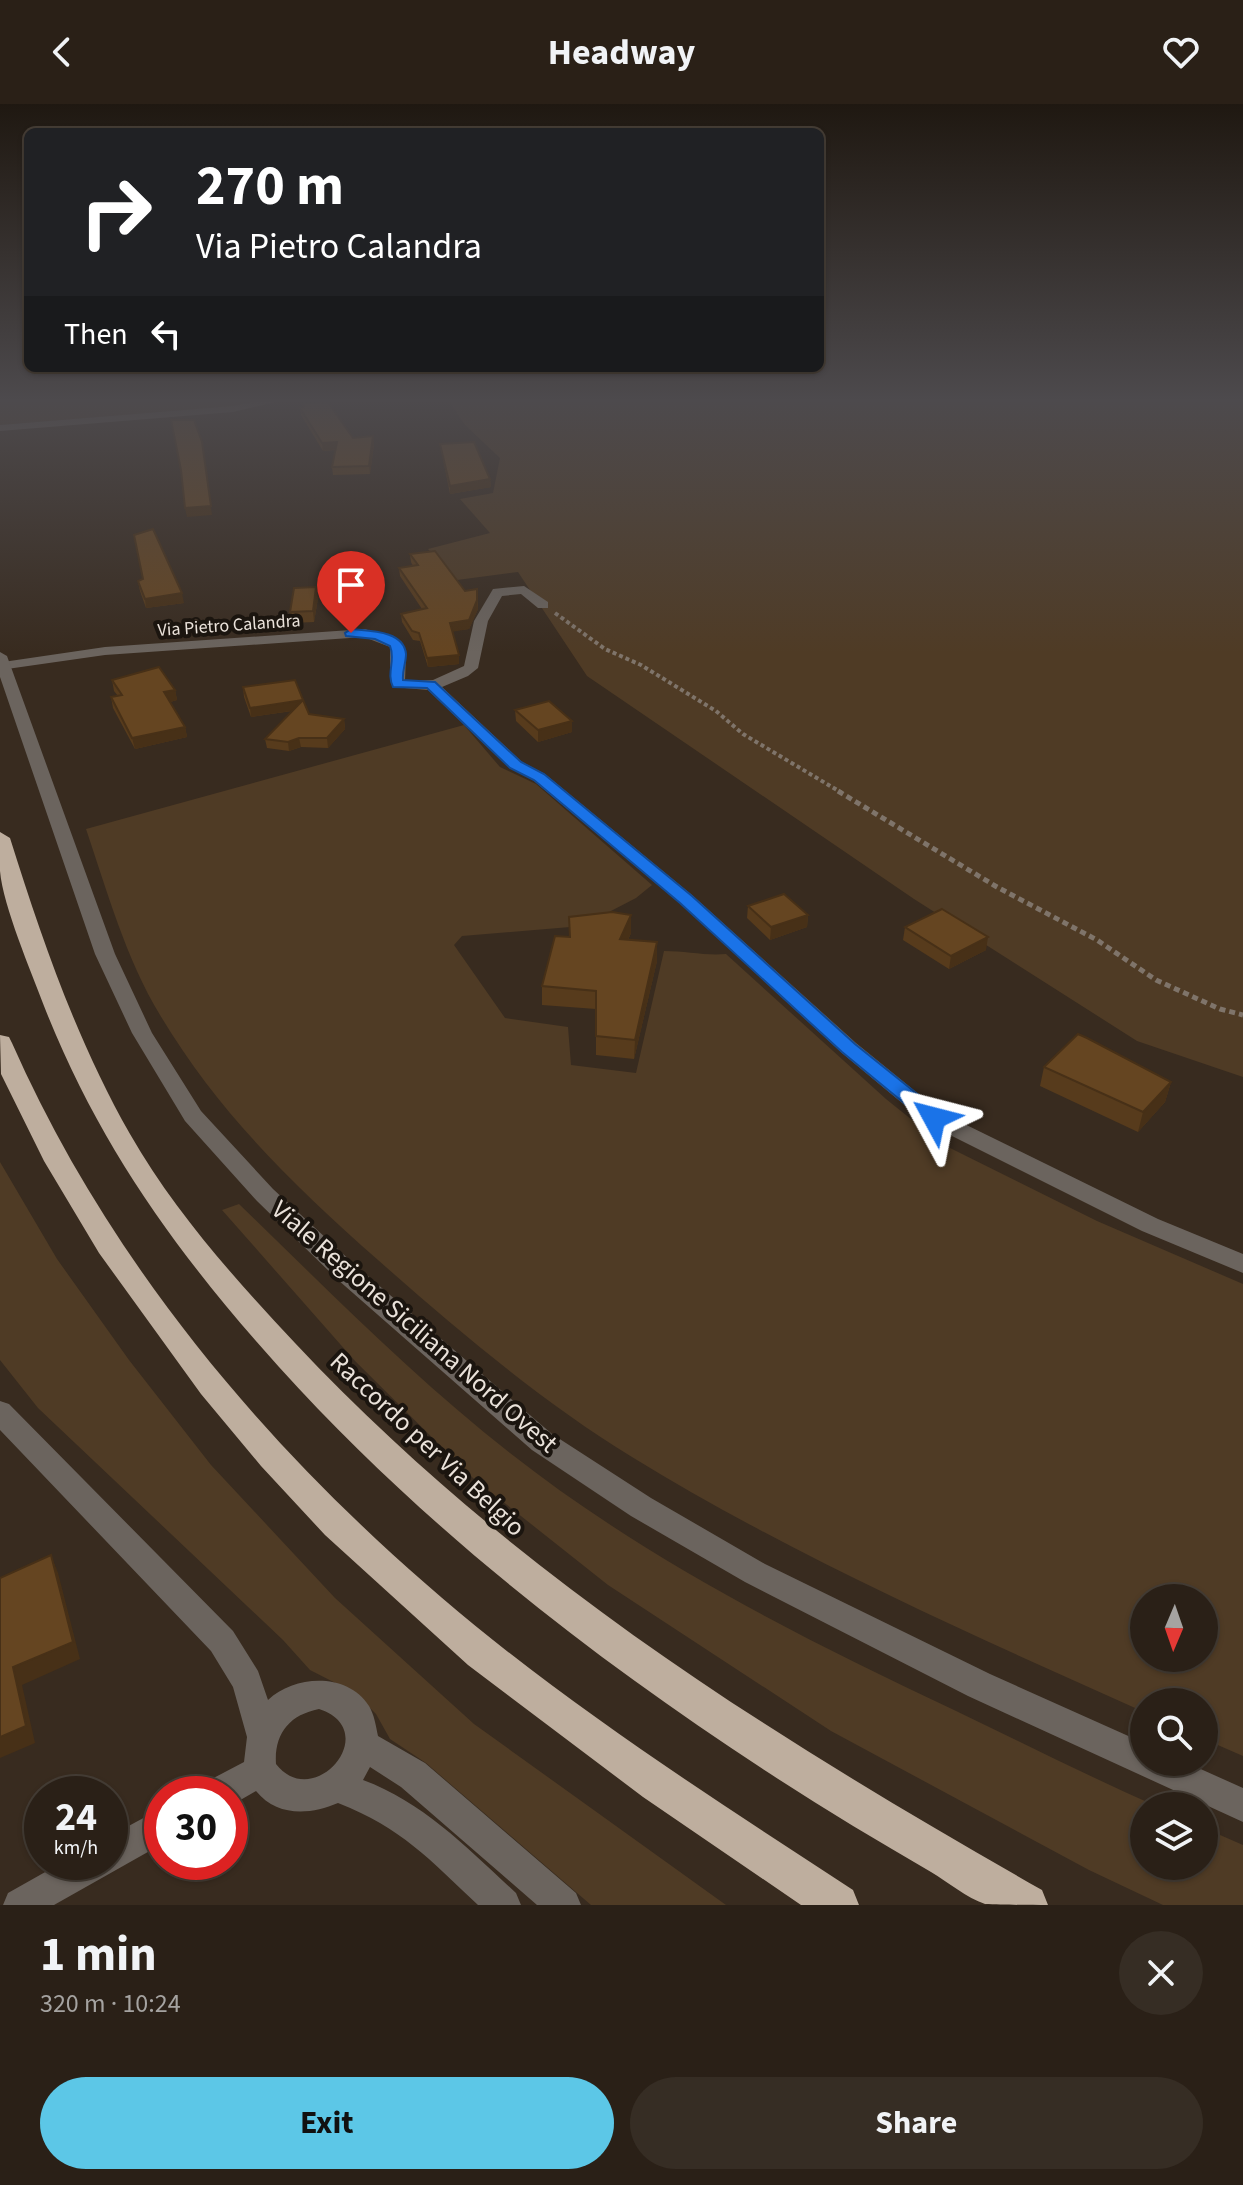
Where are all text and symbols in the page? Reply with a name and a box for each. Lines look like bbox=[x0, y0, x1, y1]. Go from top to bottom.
text: Headway bbox=[548, 27, 695, 78]
icon: back bbox=[40, 30, 84, 74]
icon: heart bbox=[1159, 30, 1203, 74]
text: 270 m bbox=[196, 147, 344, 226]
icon: right bbox=[64, 160, 168, 264]
text: Via Pietro Calandra bbox=[196, 221, 482, 272]
icon: left bbox=[144, 312, 188, 356]
text: Then bbox=[64, 313, 128, 356]
pin bbox=[317, 551, 385, 633]
icon: arrive bbox=[329, 563, 373, 607]
street label: Via Pietro Calandra bbox=[157, 608, 301, 643]
position arrow bbox=[892, 1076, 976, 1160]
street label: Viale Regione Siciliana Nord Ovest bbox=[263, 1192, 566, 1461]
street label: Raccordo per Via Belgio bbox=[322, 1344, 534, 1545]
north arrow bbox=[1130, 1584, 1218, 1672]
map controls bbox=[1130, 1584, 1218, 1880]
button: search bbox=[1130, 1688, 1218, 1776]
speed limit sign: 30 bbox=[144, 1776, 248, 1880]
text: 24 bbox=[55, 1789, 97, 1846]
button: layers bbox=[1130, 1792, 1218, 1880]
text: km/h bbox=[54, 1834, 98, 1862]
text: 1 min bbox=[40, 1921, 157, 1989]
button: close bbox=[1119, 1931, 1203, 2015]
text: 320 m · 10:24 bbox=[40, 1985, 181, 2022]
button: Exit bbox=[40, 2077, 614, 2169]
button: Share bbox=[630, 2077, 1203, 2169]

